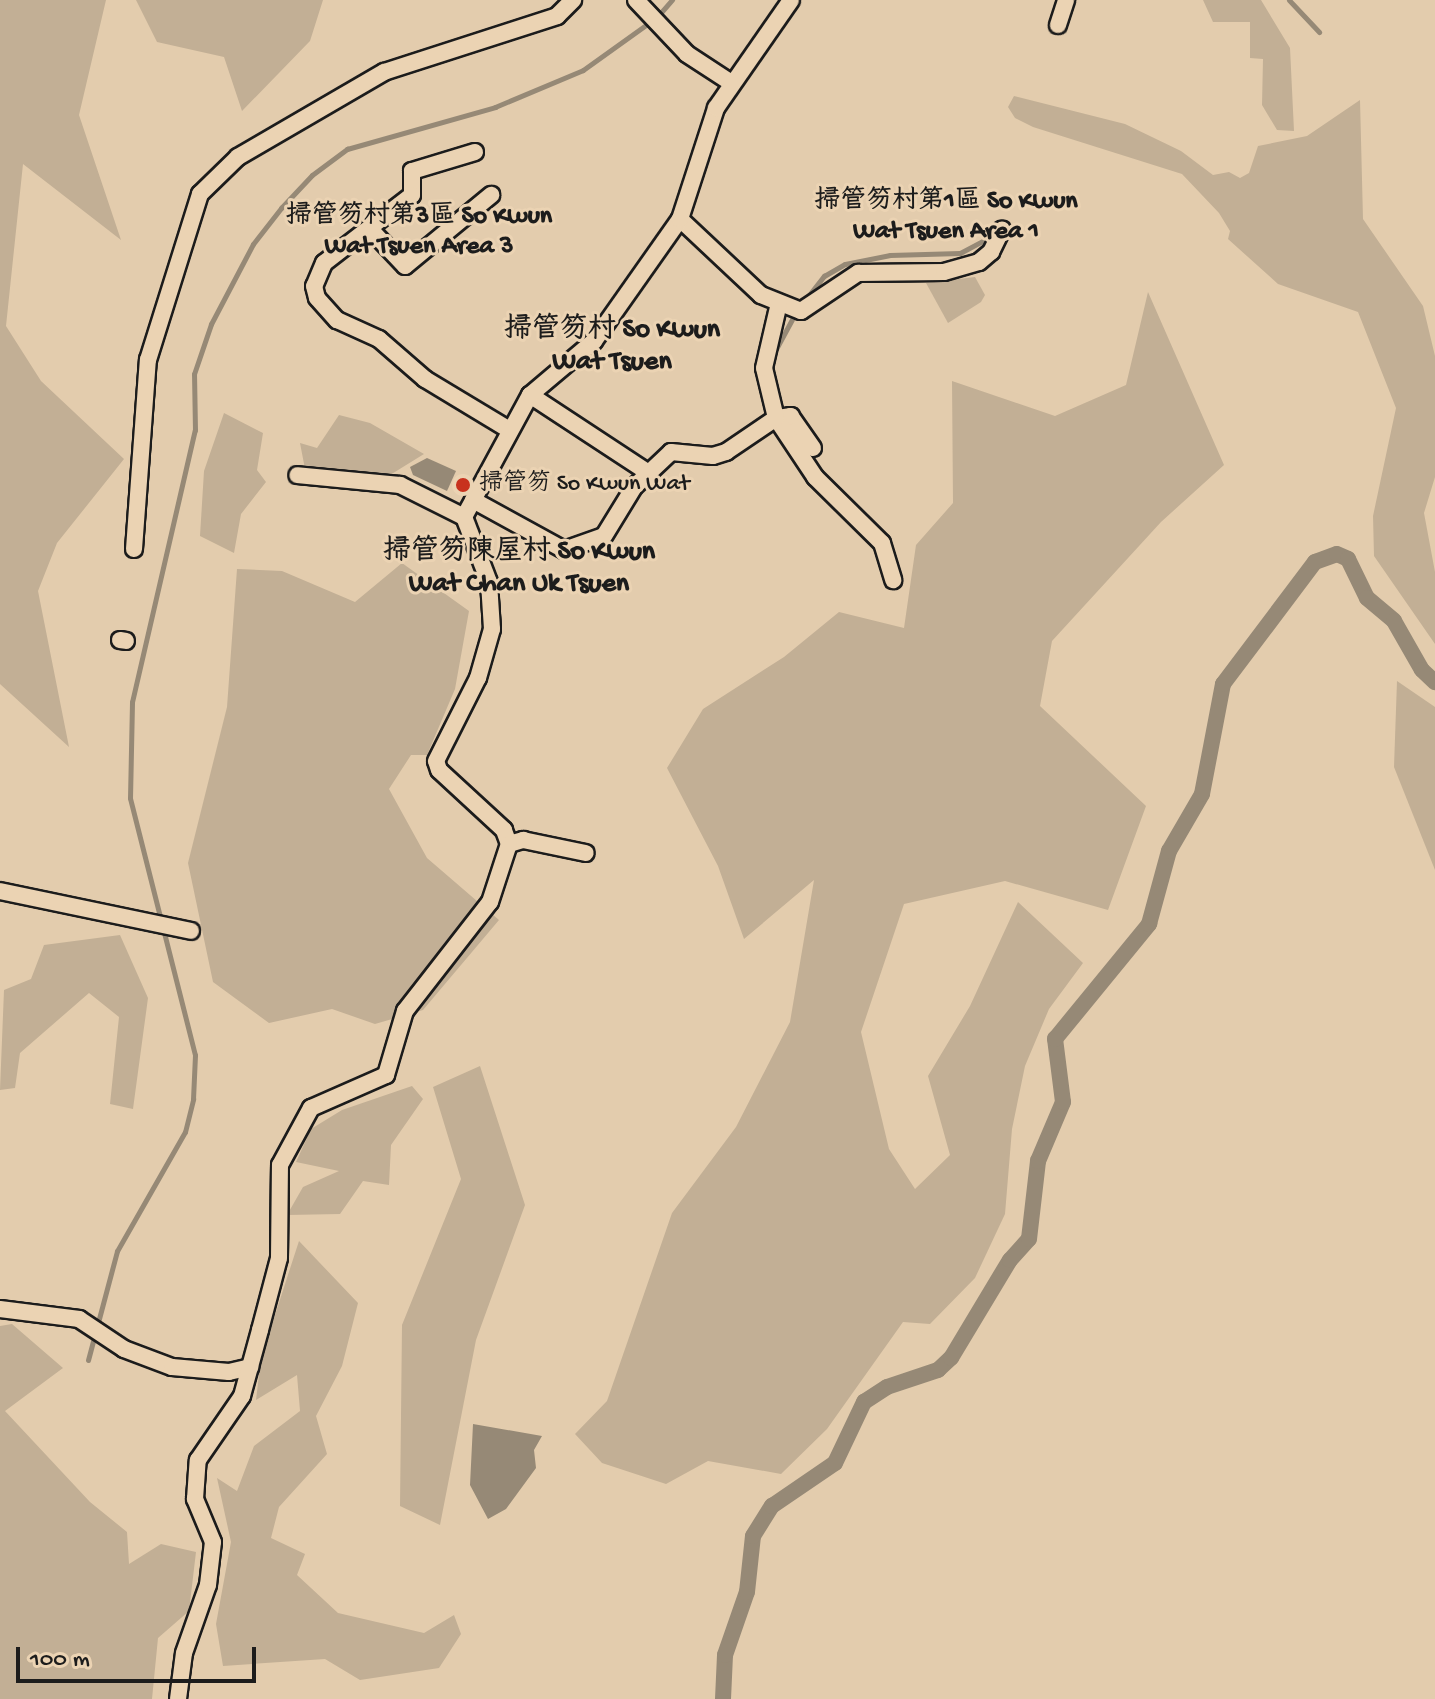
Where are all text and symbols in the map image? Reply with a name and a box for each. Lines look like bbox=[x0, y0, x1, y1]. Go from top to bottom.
district label: 掃管笏村第1區 So Kwun Wat Tsuen Area 1 bbox=[814, 187, 1078, 248]
district label: 掃管笏村第3區 So Kwun Wat Tsuen Area 3 bbox=[286, 202, 552, 264]
district label: 掃管笏村 So Kwun Wat Tsuen bbox=[504, 314, 720, 380]
place label: 掃管笏 So Kwun Wat bbox=[479, 471, 690, 499]
marker: 掃管笏 So Kwun Wat bbox=[454, 476, 472, 494]
district label: 掃管笏陳屋村 So Kwun Wat Chan Uk Tsuen bbox=[383, 536, 655, 602]
scale bar bbox=[20, 1631, 260, 1681]
text: 100 m bbox=[30, 1646, 90, 1675]

